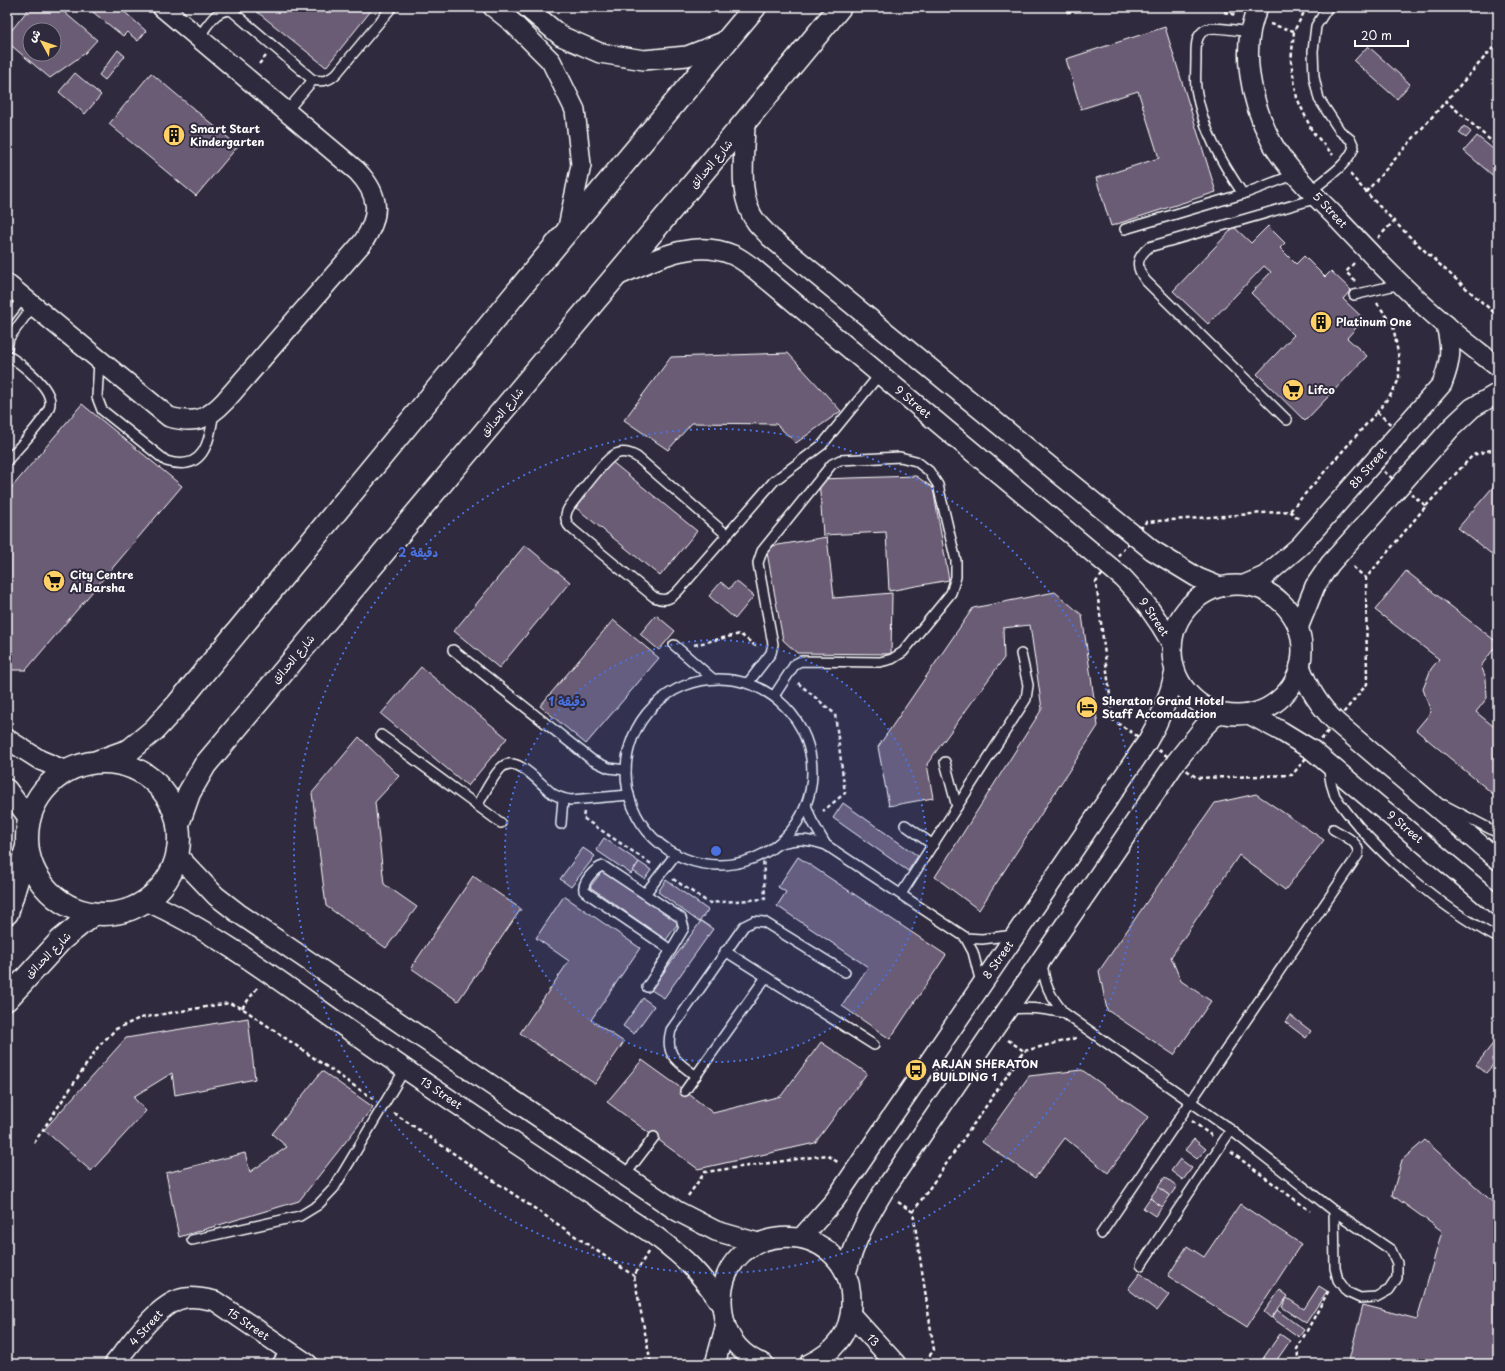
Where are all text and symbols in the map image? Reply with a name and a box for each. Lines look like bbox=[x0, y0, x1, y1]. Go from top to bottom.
north arrow bbox=[22, 22, 62, 62]
scale bar bbox=[1355, 22, 1408, 48]
text: ش bbox=[24, 25, 44, 45]
text: 20 m bbox=[1361, 26, 1392, 44]
place label: Smart Start Kindergarten bbox=[190, 120, 264, 150]
building icon: Smart Start Kindergarten bbox=[161, 122, 187, 148]
street label: شارع الحدائق bbox=[685, 135, 737, 193]
street label: 5 Street bbox=[1309, 188, 1352, 232]
building icon: Platinum One bbox=[1308, 309, 1334, 335]
place label: Platinum One bbox=[1336, 313, 1411, 330]
supermarket icon: Lifco bbox=[1280, 377, 1306, 403]
street label: 9 Street bbox=[891, 381, 936, 422]
place label: Lifco bbox=[1308, 381, 1335, 398]
street label: شارع الحدائق bbox=[476, 383, 528, 441]
street label: 8b Street bbox=[1345, 443, 1391, 492]
text: 2 دقيقة bbox=[398, 543, 438, 561]
place label: City Centre Al Barsha bbox=[69, 566, 134, 596]
supermarket icon: City Centre Al Barsha bbox=[41, 568, 67, 594]
street label: 9 Street bbox=[1135, 594, 1174, 640]
street label: شارع الحدائق bbox=[267, 630, 319, 688]
text: 1 دقيقة bbox=[548, 692, 586, 710]
place label: Sheraton Grand Hotel Staff Accomadation bbox=[1102, 692, 1224, 722]
hotel icon: Sheraton Grand Hotel Staff Accomadation bbox=[1074, 694, 1100, 720]
street label: 9 Street bbox=[1383, 806, 1428, 847]
centre of rings bbox=[709, 844, 723, 858]
street label: شارع الحدائق bbox=[21, 928, 75, 982]
street label: 8 Street bbox=[978, 937, 1017, 982]
place label: ARJAN SHERATON BUILDING 1 bbox=[932, 1055, 1039, 1085]
bus stop icon: ARJAN SHERATON BUILDING 1 bbox=[903, 1057, 929, 1083]
street label: 13 Street bbox=[417, 1072, 466, 1113]
street label: 15 Street bbox=[224, 1303, 273, 1344]
street label: 4 Street bbox=[125, 1305, 167, 1350]
street label: 13 bbox=[863, 1329, 884, 1350]

